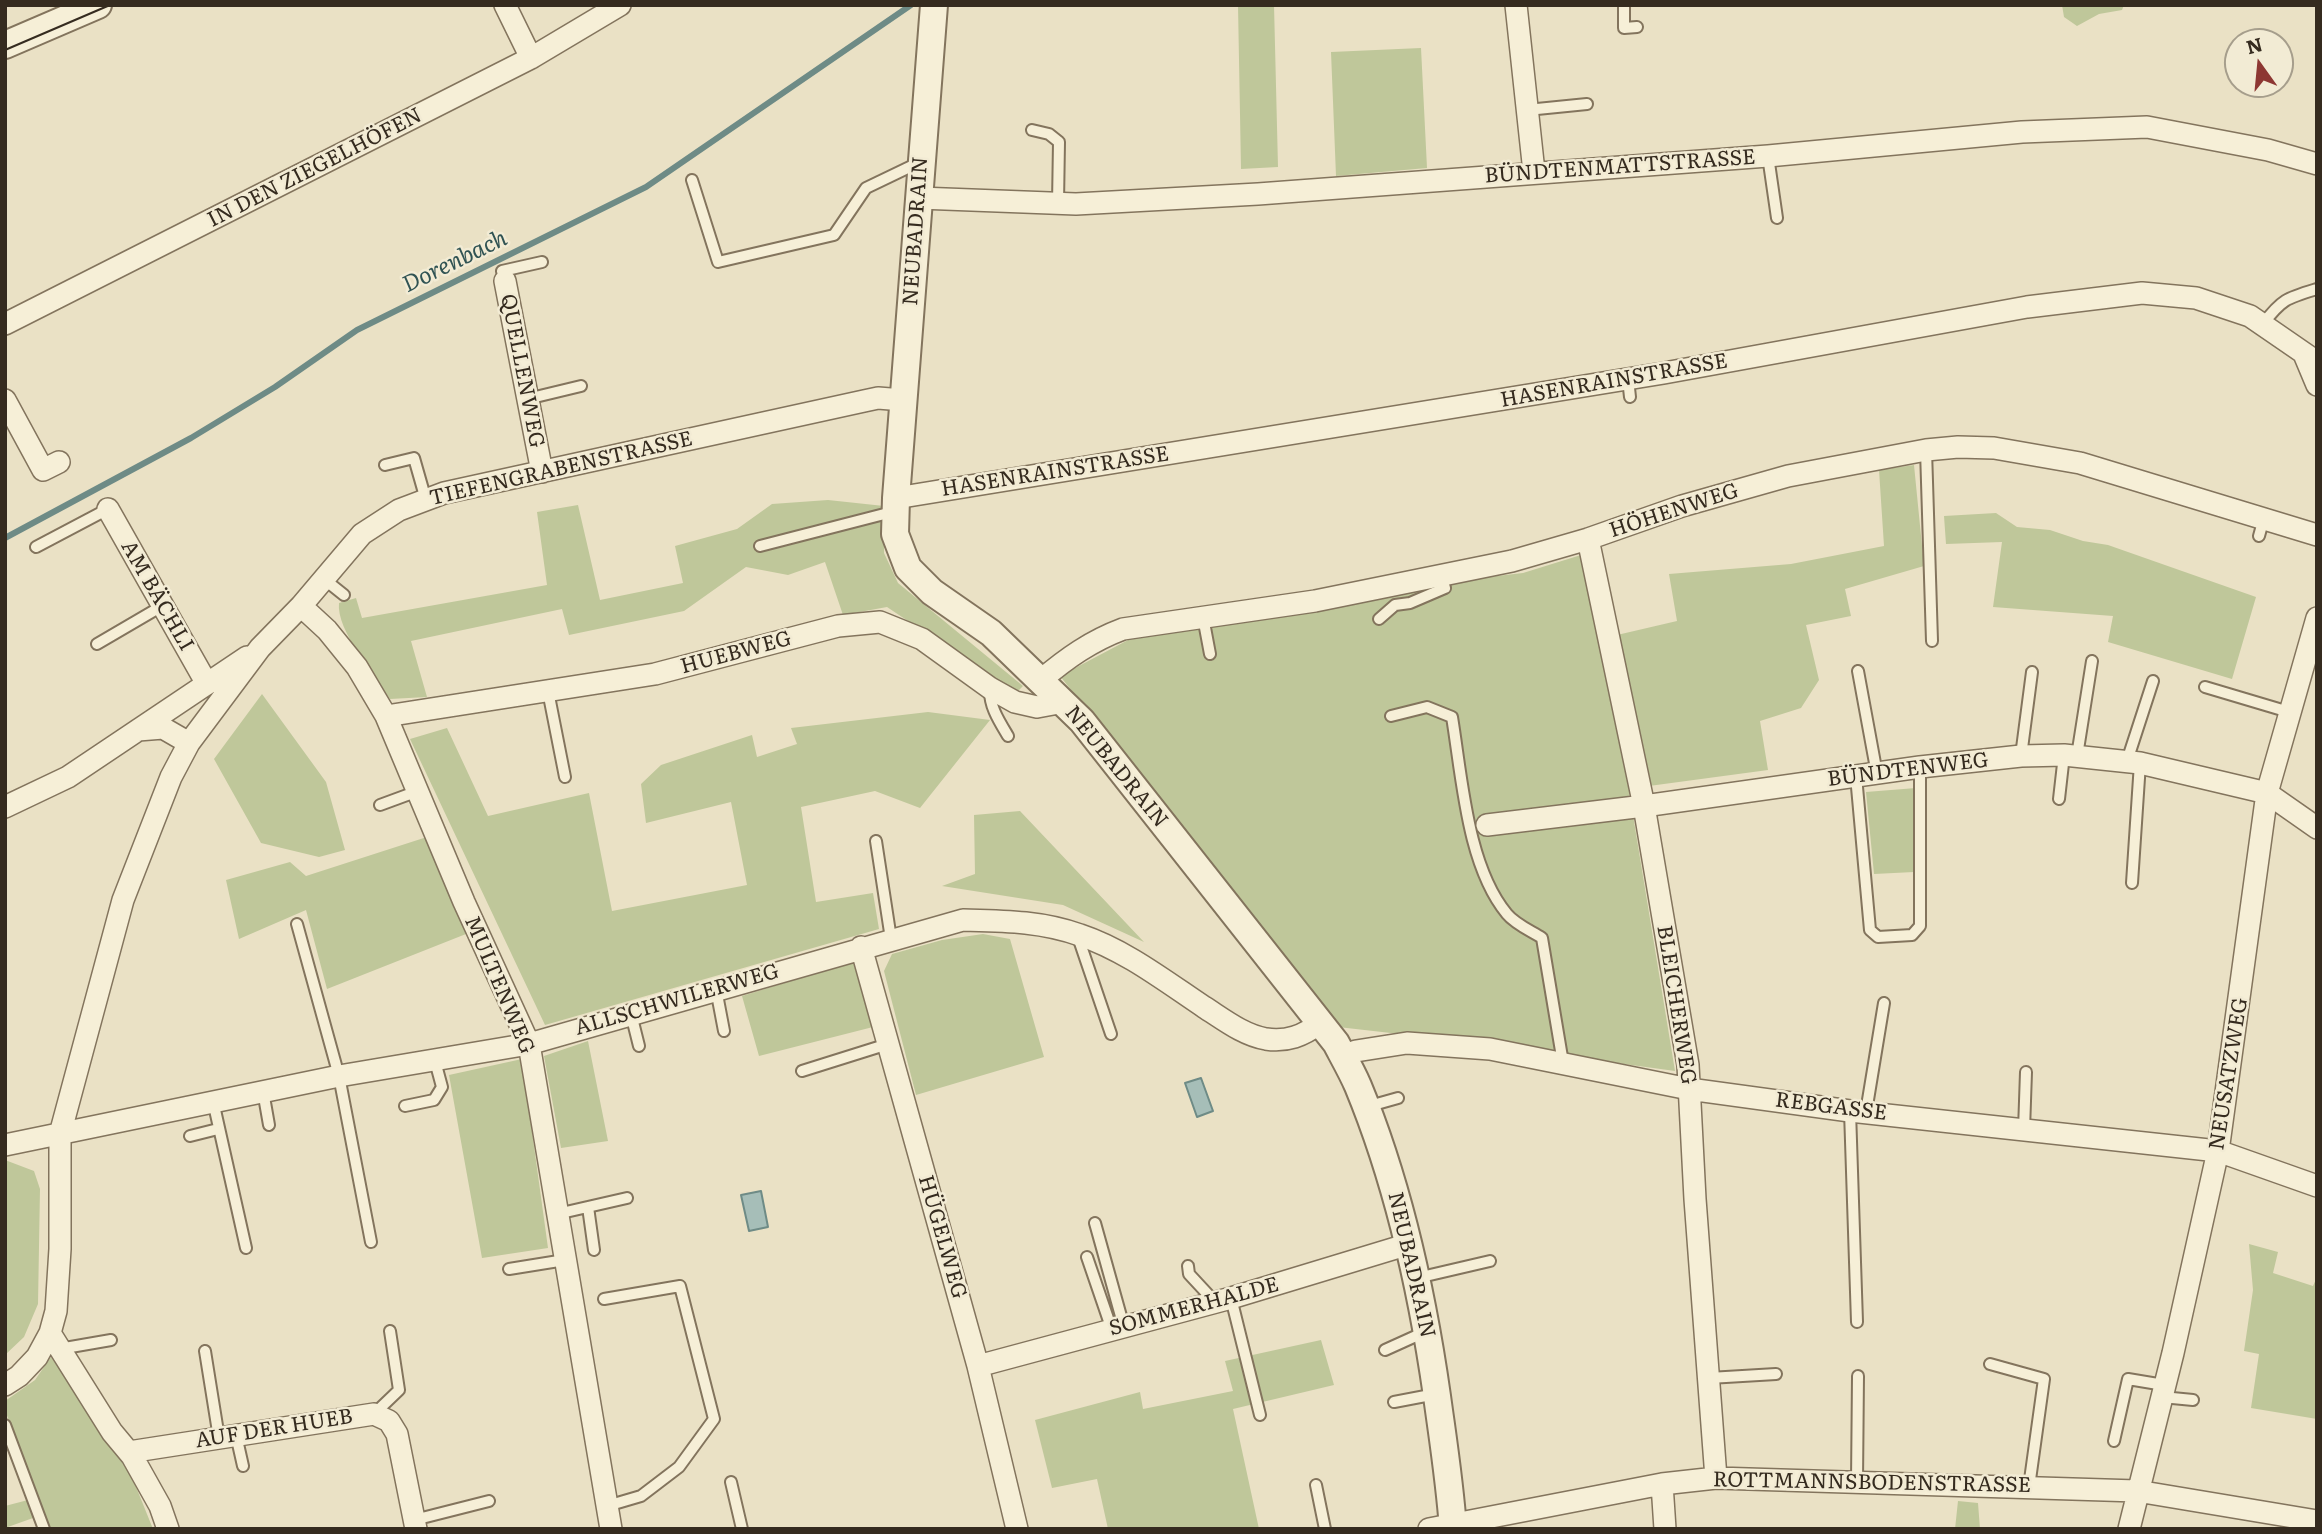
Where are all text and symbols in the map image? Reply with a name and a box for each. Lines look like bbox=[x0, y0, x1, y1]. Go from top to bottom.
north arrow bbox=[2224, 28, 2294, 98]
text: N bbox=[2243, 29, 2265, 60]
street label: IN DEN ZIEGELHÖFEN bbox=[204, 103, 426, 233]
street label: BÜNDTENMATTSTRASSE bbox=[1484, 145, 1756, 189]
street label: NEUBADRAIN bbox=[898, 156, 934, 306]
water label: Dorenbach bbox=[398, 225, 512, 299]
street label: QUELLENWEG bbox=[495, 292, 549, 450]
street label: HASENRAINSTRASSE bbox=[1499, 349, 1729, 413]
street label: TIEFENGRABENSTRASSE bbox=[427, 426, 695, 512]
street label: HASENRAINSTRASSE bbox=[939, 442, 1171, 502]
street label: HÖHENWEG bbox=[1606, 478, 1742, 544]
street label: AM BÄCHLI bbox=[115, 536, 199, 656]
street label: HUEBWEG bbox=[678, 626, 794, 680]
street label: NEUBADRAIN bbox=[1059, 701, 1173, 833]
street label: BÜNDTENWEG bbox=[1826, 748, 1990, 792]
street label: MULTENWEG bbox=[459, 912, 539, 1058]
street label: BLEICHERWEG bbox=[1651, 924, 1701, 1086]
street label: ALLSCHWILERWEG bbox=[572, 959, 782, 1041]
street label: NEUSATZWEG bbox=[2205, 996, 2253, 1152]
street label: REBGASSE bbox=[1774, 1088, 1888, 1126]
street label: HÜGELWEG bbox=[912, 1172, 972, 1302]
street label: NEUBADRAIN bbox=[1382, 1189, 1440, 1341]
street label: SOMMERHALDE bbox=[1106, 1272, 1282, 1342]
street label: AUF DER HUEB bbox=[194, 1404, 354, 1454]
street label: ROTTMANNSBODENSTRASSE bbox=[1713, 1468, 2031, 1498]

